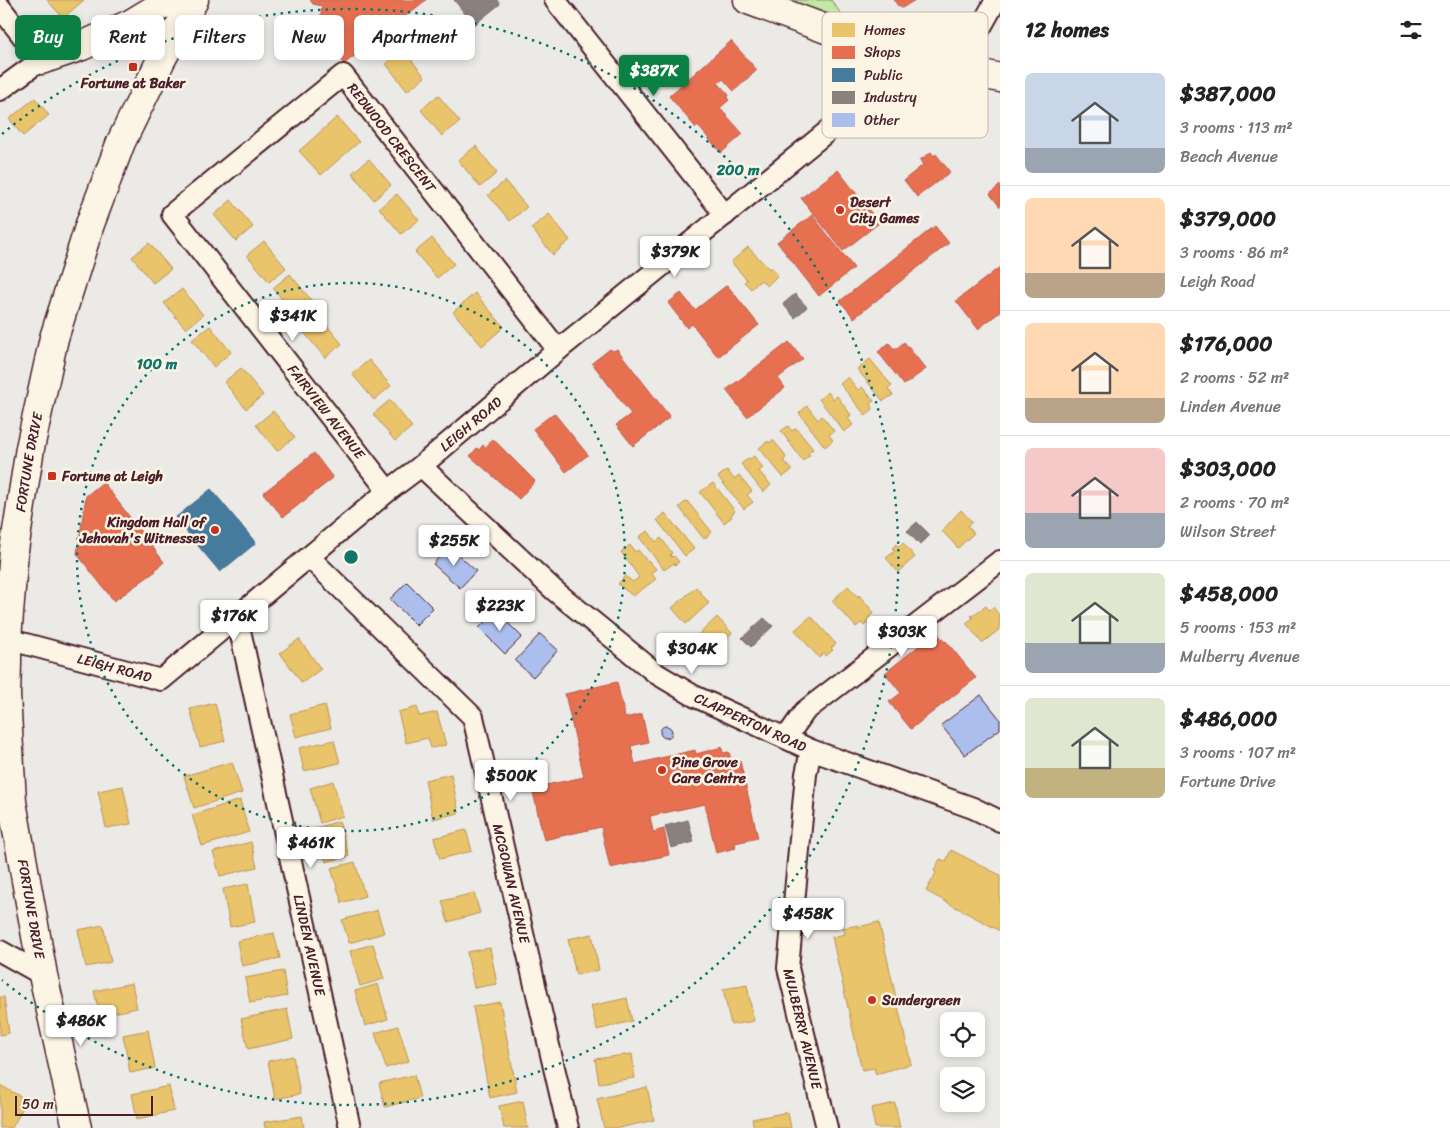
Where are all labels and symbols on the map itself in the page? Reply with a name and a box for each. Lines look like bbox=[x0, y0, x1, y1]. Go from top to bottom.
legend bbox=[822, 12, 988, 138]
text: Homes bbox=[864, 18, 906, 43]
text: Shops bbox=[864, 40, 901, 65]
pin: $387K bbox=[619, 54, 689, 97]
marker: Fortune at Baker bbox=[127, 61, 139, 73]
text: Public bbox=[864, 63, 903, 88]
place label: Fortune at Baker bbox=[80, 71, 187, 96]
street label: REDWOOD CRESCENT bbox=[341, 77, 444, 199]
text: Industry bbox=[863, 85, 918, 110]
text: Other bbox=[864, 108, 901, 133]
text: 200 m bbox=[715, 157, 760, 183]
place label: Desert City Games bbox=[849, 190, 920, 231]
marker: Desert City Games bbox=[834, 204, 846, 216]
pin: $379K bbox=[640, 236, 710, 278]
pin: $341K bbox=[258, 300, 328, 342]
text: 100 m bbox=[137, 351, 178, 377]
street label: FAIRVIEW AVENUE bbox=[281, 359, 372, 466]
street label: LEIGH ROAD bbox=[434, 389, 508, 458]
street label: FORTUNE DRIVE bbox=[8, 409, 50, 514]
place label: Fortune at Leigh bbox=[61, 464, 163, 489]
marker: Fortune at Leigh bbox=[46, 470, 58, 482]
place label: Kingdom Hall of Jehovah's Witnesses bbox=[79, 510, 208, 551]
marker: Kingdom Hall of Jehovah's Witnesses bbox=[209, 524, 221, 536]
pin: $255K bbox=[419, 524, 489, 567]
centre of rings bbox=[342, 548, 360, 566]
pin: $223K bbox=[465, 590, 535, 632]
pin: $176K bbox=[199, 600, 269, 642]
pin: $303K bbox=[867, 616, 937, 658]
pin: $304K bbox=[657, 632, 727, 675]
street label: LEIGH ROAD bbox=[75, 646, 155, 690]
street label: CLAPPERTON ROAD bbox=[690, 685, 812, 759]
place label: Pine Grove Care Centre bbox=[671, 750, 747, 791]
pin: $500K bbox=[476, 760, 546, 802]
marker: Pine Grove Care Centre bbox=[656, 764, 668, 776]
street label: MCGOWAN AVENUE bbox=[486, 821, 538, 947]
pin: $461K bbox=[276, 826, 346, 869]
street label: FORTUNE DRIVE bbox=[10, 857, 52, 962]
street label: LINDEN AVENUE bbox=[286, 892, 333, 999]
pin: $458K bbox=[773, 898, 843, 940]
street label: MULBERRY AVENUE bbox=[776, 966, 830, 1093]
place label: Sundergreen bbox=[881, 988, 961, 1013]
marker: Sundergreen bbox=[866, 994, 878, 1006]
pin: $486K bbox=[46, 1004, 116, 1047]
scale bar bbox=[15, 1093, 152, 1116]

